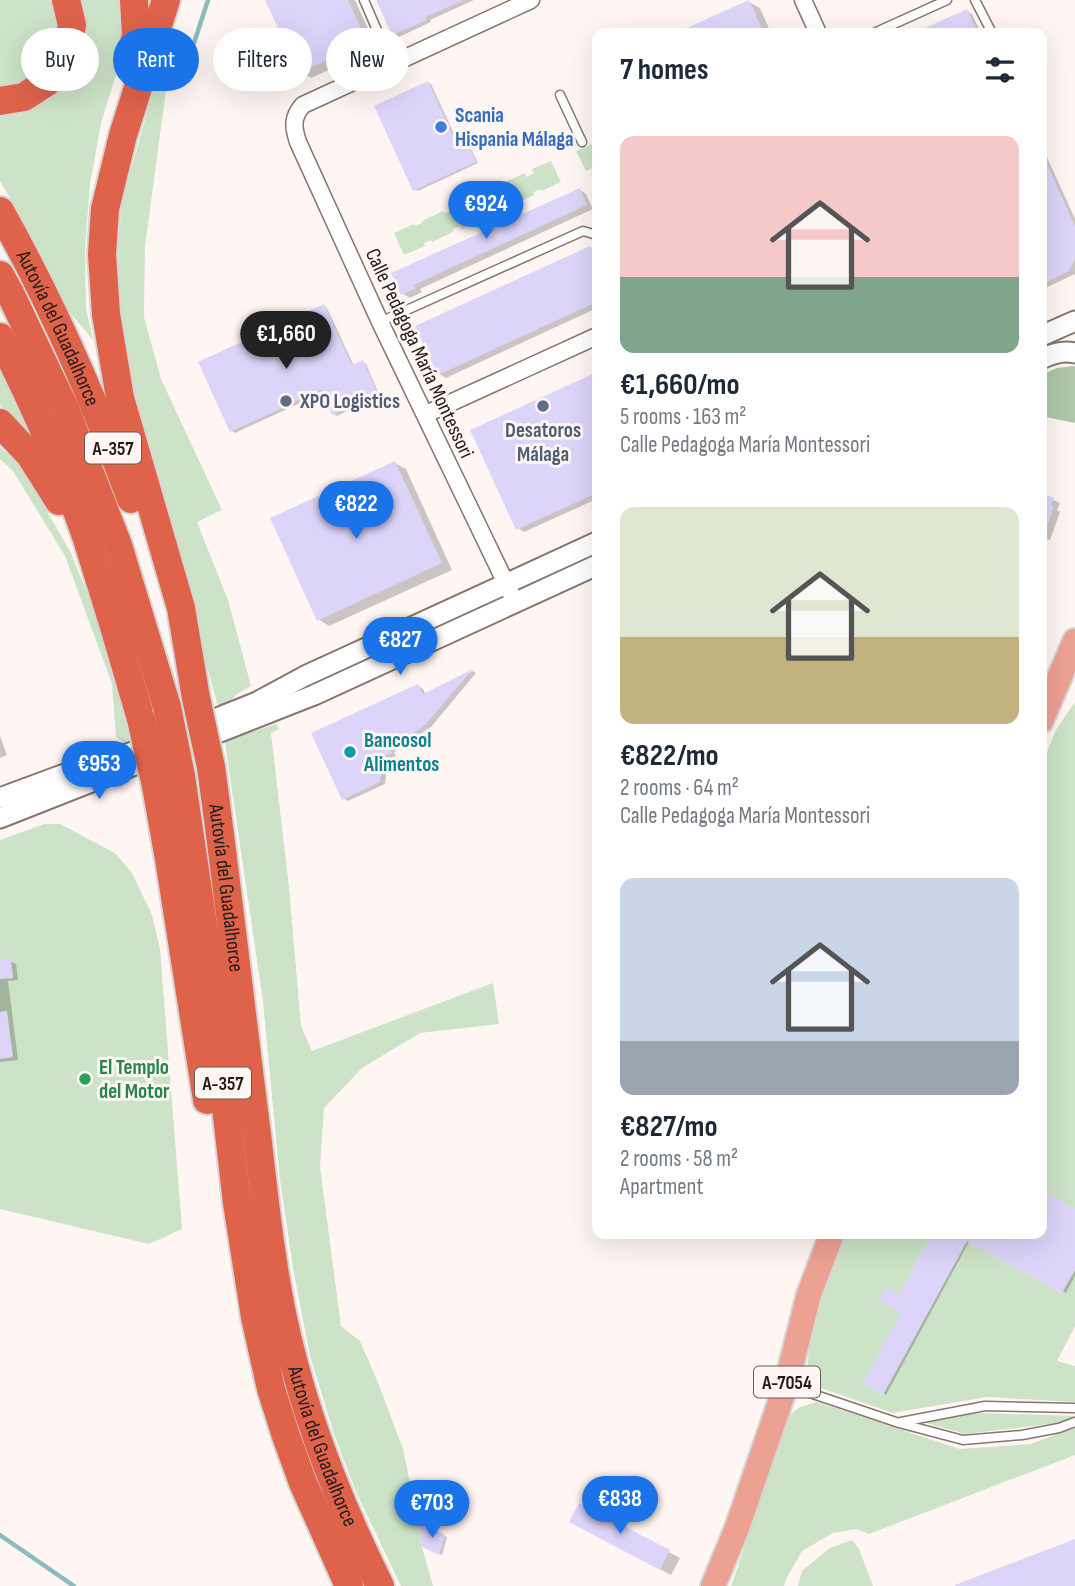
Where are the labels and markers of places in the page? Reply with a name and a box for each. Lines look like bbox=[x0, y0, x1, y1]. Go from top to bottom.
place label: Scania Hispania Málaga bbox=[455, 103, 574, 152]
marker: Scania Hispania Málaga bbox=[433, 119, 449, 135]
pin: €924 bbox=[445, 182, 527, 241]
pin: €1,660 bbox=[229, 312, 343, 371]
place label: XPO Logistics bbox=[299, 389, 400, 414]
marker: XPO Logistics bbox=[278, 393, 294, 409]
marker: Desatoros Málaga bbox=[535, 398, 551, 414]
place label: Desatoros Málaga bbox=[505, 418, 581, 467]
pin: €822 bbox=[315, 482, 397, 541]
pin: €827 bbox=[359, 618, 441, 677]
place label: Bancosol Alimentos bbox=[363, 728, 439, 777]
pin: €953 bbox=[58, 742, 140, 801]
marker: Bancosol Alimentos bbox=[342, 744, 358, 760]
place label: El Templo del Motor bbox=[99, 1055, 170, 1104]
marker: El Templo del Motor bbox=[77, 1071, 93, 1087]
pin: €838 bbox=[579, 1476, 661, 1536]
pin: €703 bbox=[391, 1480, 473, 1540]

